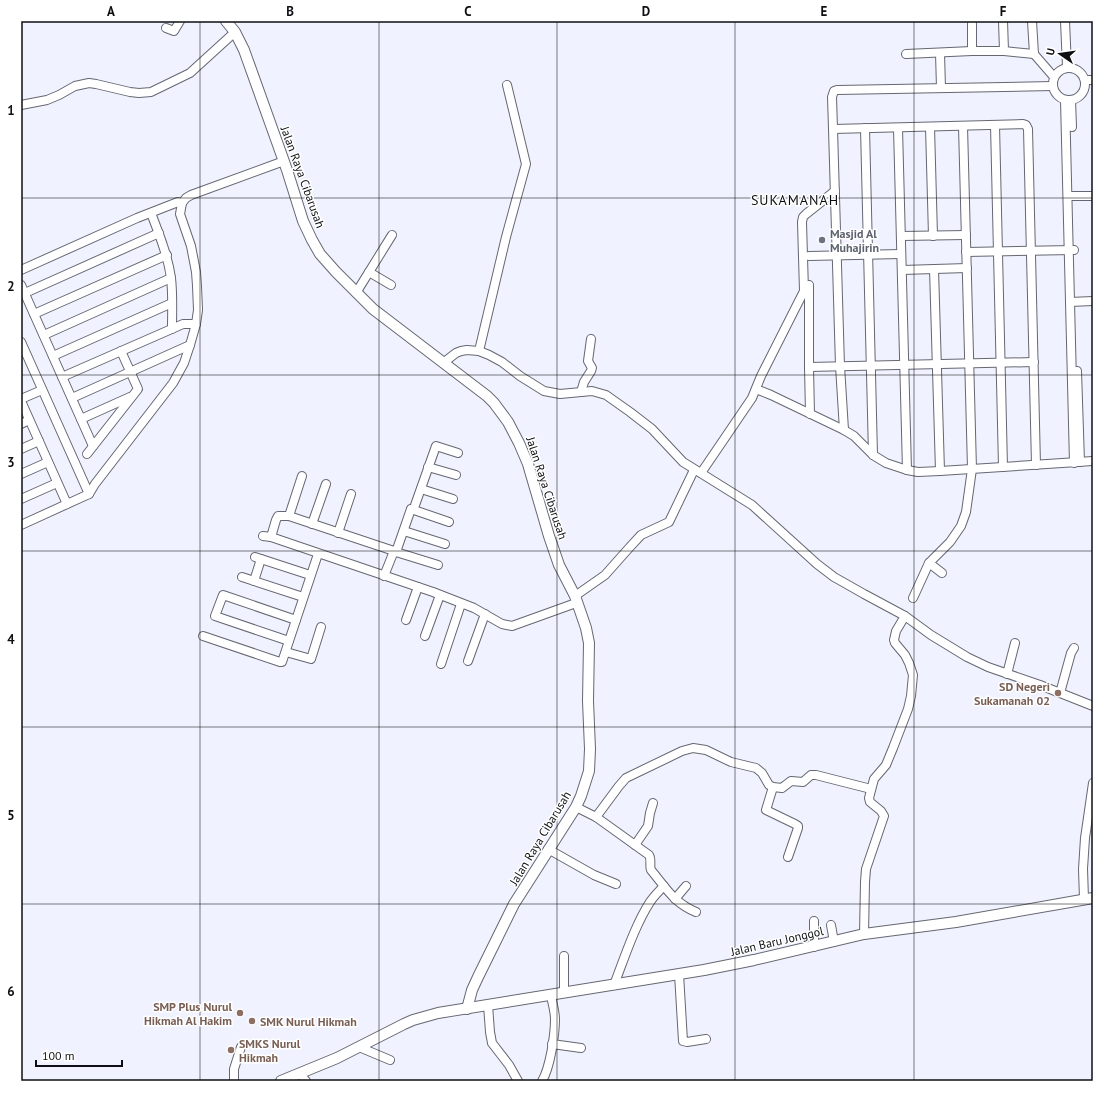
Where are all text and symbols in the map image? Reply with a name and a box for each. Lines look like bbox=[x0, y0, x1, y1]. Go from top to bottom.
text: A bbox=[107, 3, 115, 20]
text: B bbox=[286, 3, 294, 20]
text: C bbox=[464, 3, 472, 20]
text: D bbox=[642, 3, 650, 20]
text: E bbox=[821, 3, 828, 20]
text: F bbox=[1000, 3, 1007, 20]
north arrow bbox=[1040, 34, 1080, 74]
text: U bbox=[1043, 47, 1058, 57]
text: 1 bbox=[7, 102, 15, 119]
street label: Jalan Raya Cibarusah bbox=[277, 123, 328, 230]
district label: SUKAMANAH bbox=[751, 191, 839, 209]
place label: Masjid Al Muhajirin bbox=[830, 226, 879, 255]
marker: Masjid Al Muhajirin bbox=[817, 235, 827, 245]
text: 2 bbox=[7, 278, 15, 295]
street label: Jalan Raya Cibarusah bbox=[523, 434, 571, 541]
text: 3 bbox=[7, 454, 15, 471]
text: 4 bbox=[7, 631, 15, 648]
place label: SD Negeri Sukamanah 02 bbox=[974, 679, 1050, 708]
marker: SD Negeri Sukamanah 02 bbox=[1053, 688, 1063, 698]
street label: Jalan Raya Cibarusah bbox=[505, 788, 574, 889]
text: 5 bbox=[7, 807, 15, 824]
street label: Jalan Baru Jonggol bbox=[728, 923, 825, 959]
text: 6 bbox=[7, 983, 15, 1000]
place label: SMP Plus Nurul Hikmah Al Hakim bbox=[144, 999, 232, 1028]
marker: SMP Plus Nurul Hikmah Al Hakim bbox=[235, 1008, 245, 1018]
place label: SMK Nurul Hikmah bbox=[260, 1014, 357, 1029]
marker: SMK Nurul Hikmah bbox=[247, 1016, 257, 1026]
place label: SMKS Nurul Hikmah bbox=[239, 1036, 301, 1065]
scale bar bbox=[36, 1042, 122, 1068]
marker: SMKS Nurul Hikmah bbox=[226, 1045, 236, 1055]
text: 100 m bbox=[42, 1048, 75, 1063]

